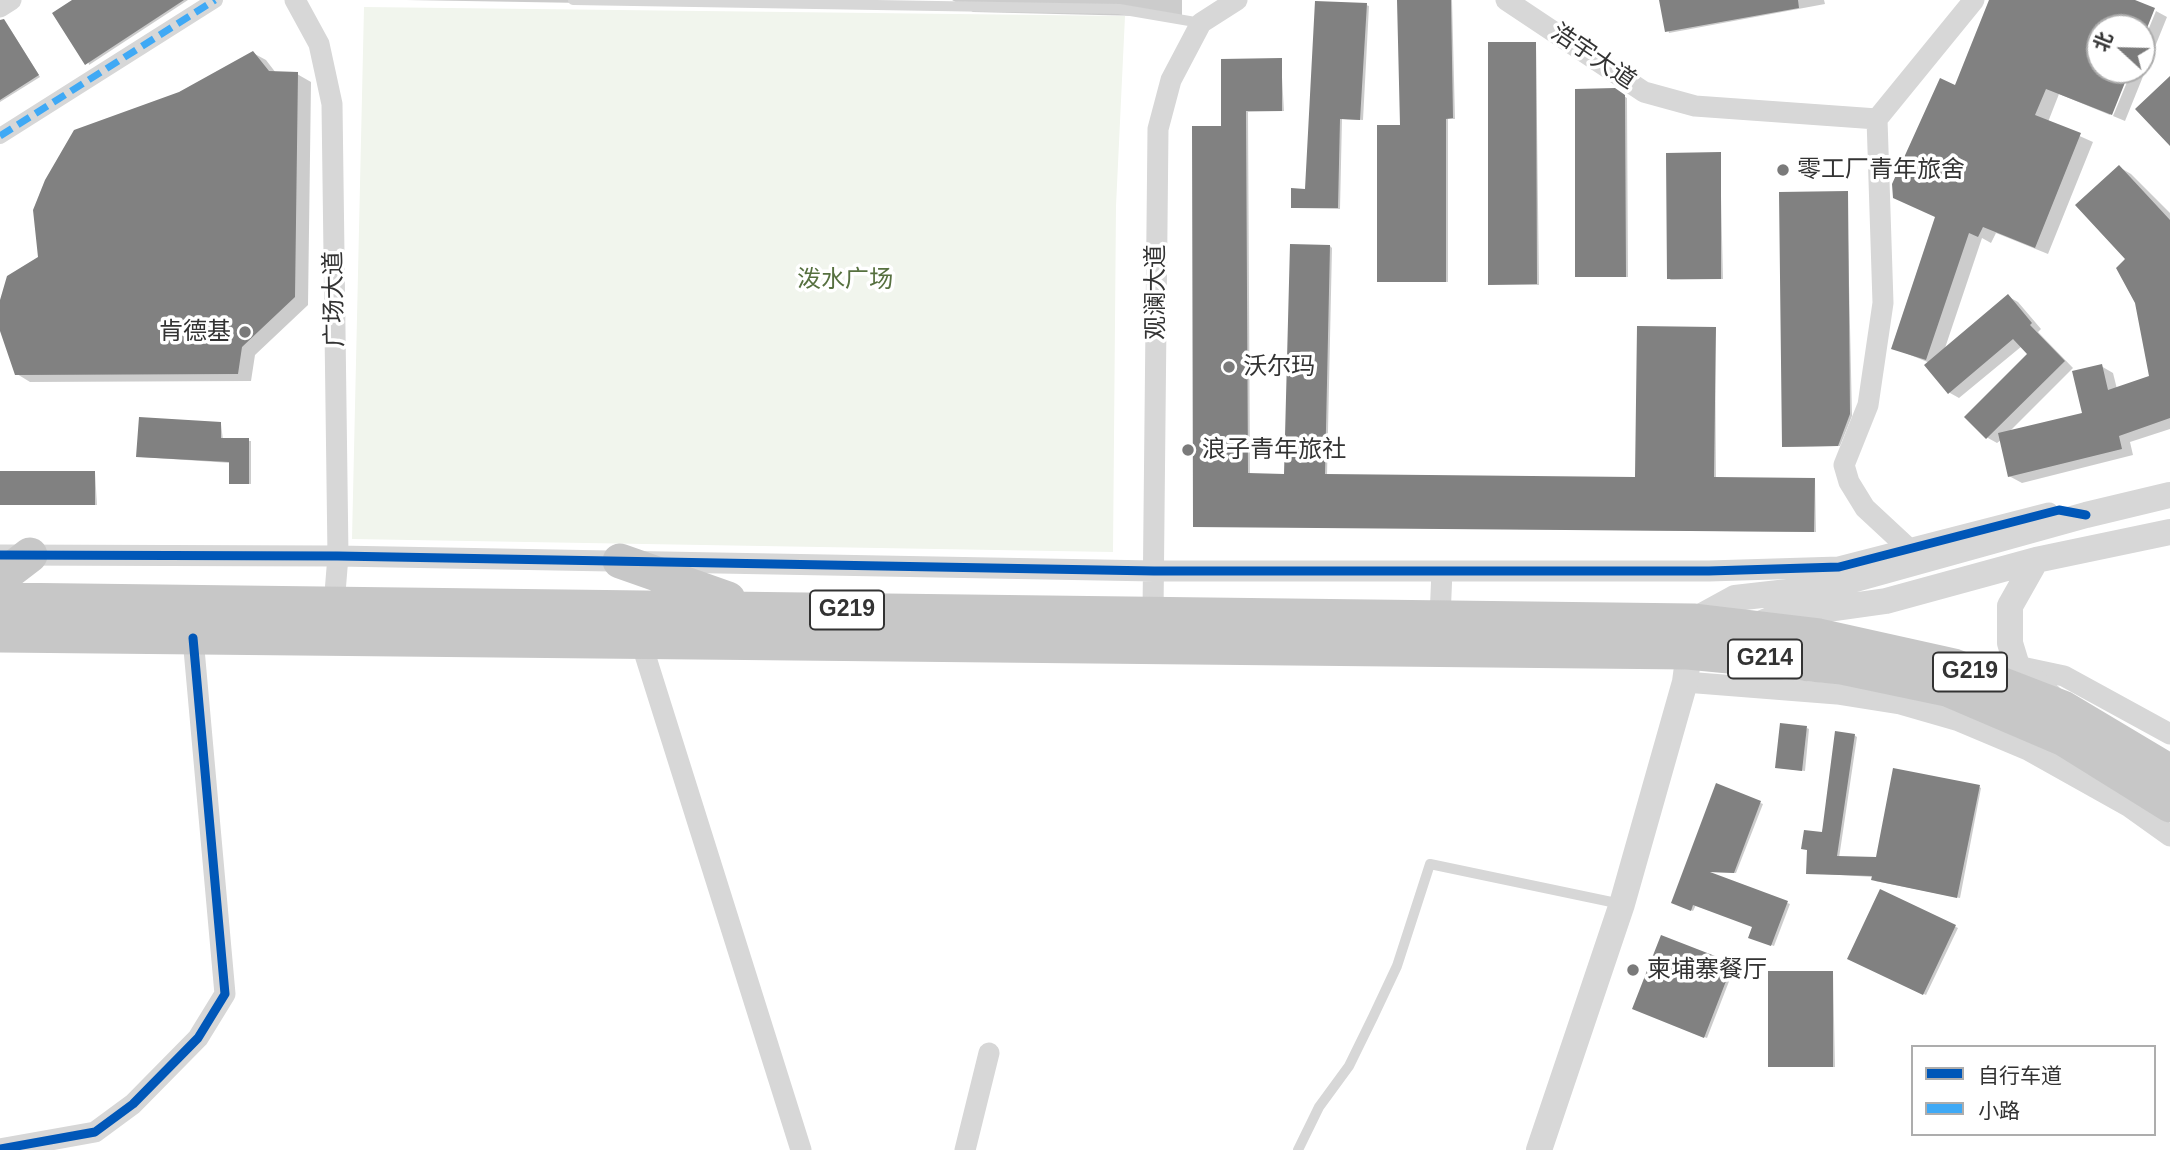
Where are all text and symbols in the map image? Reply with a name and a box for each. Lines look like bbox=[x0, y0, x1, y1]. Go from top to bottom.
north arrow bbox=[2086, 14, 2156, 84]
street label: 浩宇大道 bbox=[1545, 18, 1641, 96]
text: 北 bbox=[2090, 29, 2116, 54]
place label: 零工厂青年旅舍 bbox=[1797, 156, 1965, 184]
marker: 零工厂青年旅舍 bbox=[1775, 162, 1791, 178]
street label: 观澜大道 bbox=[1142, 244, 1170, 340]
street label: 广场大道 bbox=[320, 251, 350, 347]
park label: 泼水广场 bbox=[797, 266, 893, 294]
place label: 肯德基 bbox=[159, 318, 231, 346]
marker: 肯德基 bbox=[237, 324, 253, 340]
place label: 沃尔玛 bbox=[1243, 353, 1315, 381]
marker: 沃尔玛 bbox=[1221, 359, 1237, 375]
place label: 浪子青年旅社 bbox=[1202, 436, 1346, 464]
marker: 浪子青年旅社 bbox=[1180, 442, 1196, 458]
road number: G219 bbox=[810, 590, 884, 630]
road number: G214 bbox=[1728, 639, 1802, 678]
road number: G219 bbox=[1933, 652, 2007, 692]
place label: 柬埔寨餐厅 bbox=[1647, 956, 1767, 984]
marker: 柬埔寨餐厅 bbox=[1625, 962, 1641, 978]
legend bbox=[1911, 1045, 2156, 1136]
text: 自行车道 bbox=[1978, 1064, 2062, 1087]
text: 小路 bbox=[1978, 1099, 2020, 1122]

